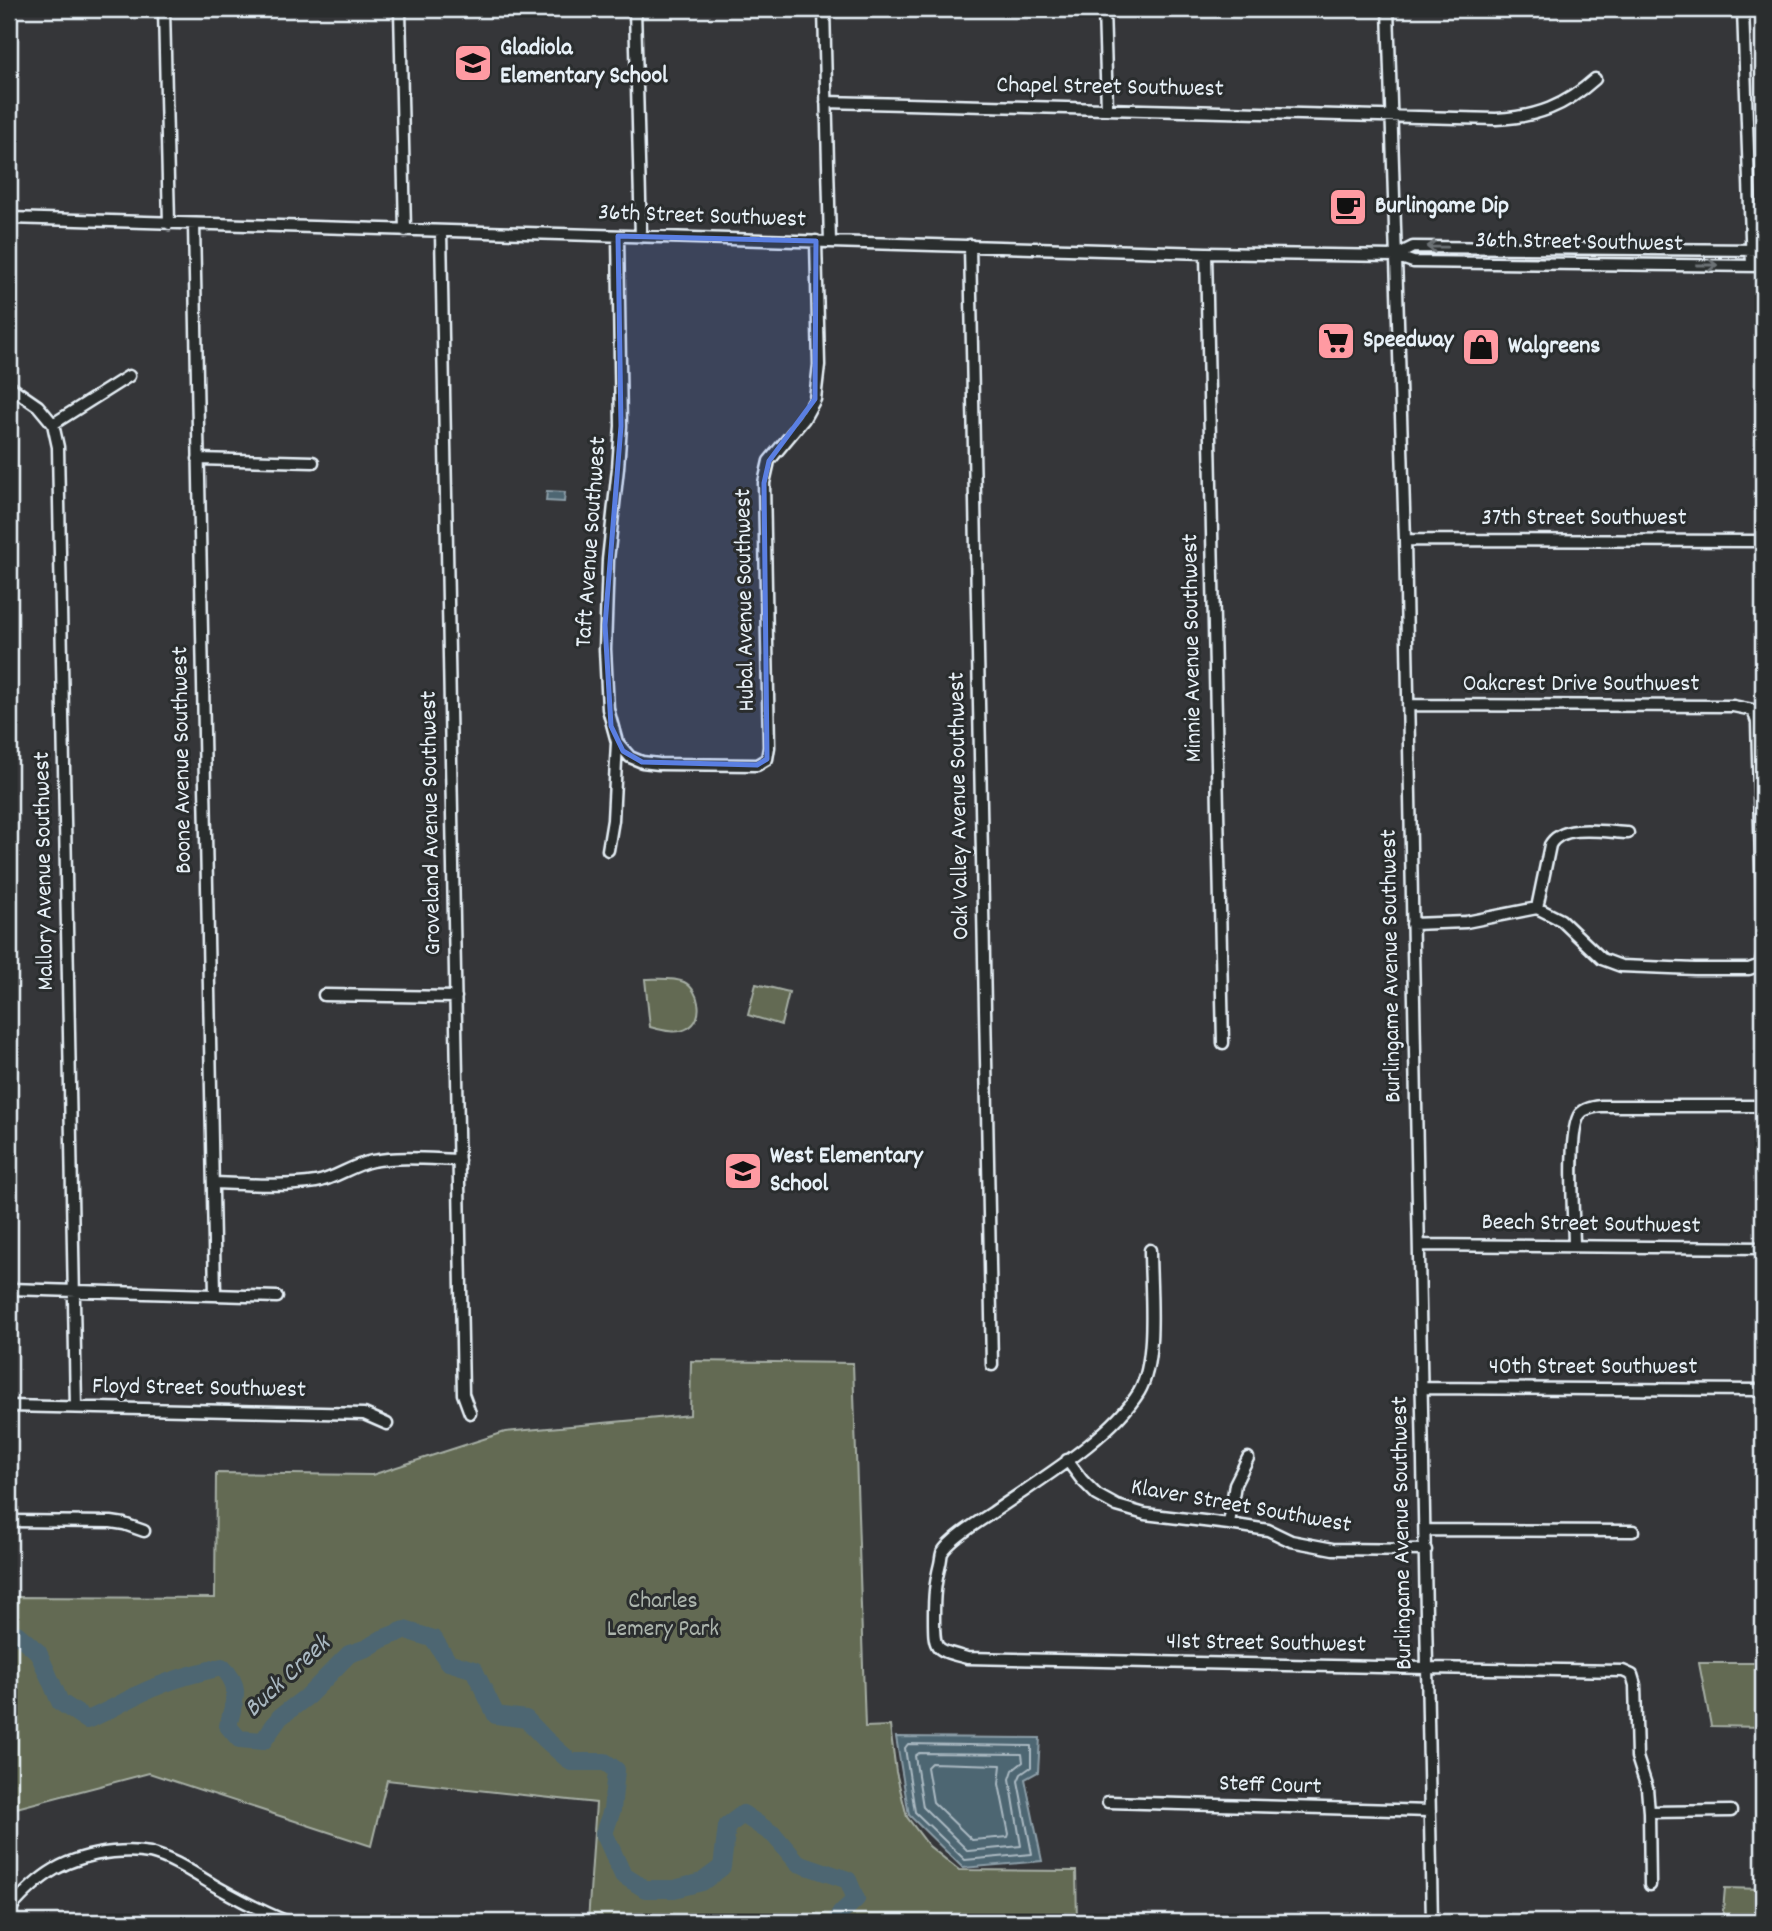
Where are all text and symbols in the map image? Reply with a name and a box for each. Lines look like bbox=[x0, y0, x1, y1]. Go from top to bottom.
place label: Gladiola Elementary School bbox=[500, 32, 668, 94]
school or university icon: Gladiola Elementary School bbox=[452, 42, 494, 84]
street label: Chapel Street Southwest bbox=[996, 69, 1224, 107]
cafe icon: Burlingame Dip bbox=[1327, 186, 1369, 228]
place label: Burlingame Dip bbox=[1375, 190, 1509, 224]
street label: 36th Street Southwest bbox=[597, 196, 807, 238]
street label: 36th Street Southwest bbox=[1475, 224, 1683, 262]
one-way arrow bbox=[1426, 240, 1449, 254]
one-way arrow bbox=[1695, 258, 1718, 272]
supermarket icon: Speedway bbox=[1315, 320, 1357, 362]
place label: Speedway bbox=[1363, 324, 1455, 358]
shop icon: Walgreens bbox=[1460, 326, 1502, 368]
place label: Walgreens bbox=[1508, 330, 1600, 364]
street label: Taft Avenue Southwest bbox=[568, 435, 616, 649]
street label: Hubal Avenue Southwest bbox=[727, 488, 765, 712]
street label: 37th Street Southwest bbox=[1481, 502, 1687, 536]
street label: Minnie Avenue Southwest bbox=[1174, 533, 1212, 763]
street label: Boone Avenue Southwest bbox=[164, 646, 202, 874]
street label: Oakcrest Drive Southwest bbox=[1463, 668, 1699, 702]
street label: Oak Valley Avenue Southwest bbox=[941, 672, 979, 940]
street label: Groveland Avenue Southwest bbox=[413, 690, 451, 956]
street label: Mallory Avenue Southwest bbox=[26, 751, 64, 991]
street label: Burlingame Avenue Southwest bbox=[1373, 829, 1411, 1103]
place label: West Elementary School bbox=[770, 1140, 924, 1202]
school or university icon: West Elementary School bbox=[722, 1150, 764, 1192]
street label: Beech Street Southwest bbox=[1481, 1206, 1701, 1244]
street label: 40th Street Southwest bbox=[1489, 1351, 1697, 1385]
street label: Floyd Street Southwest bbox=[92, 1370, 306, 1408]
street label: Burlingame Avenue Southwest bbox=[1384, 1396, 1422, 1670]
street label: Klaver Street Southwest bbox=[1128, 1471, 1354, 1543]
park label: Charles Lemery Park bbox=[607, 1585, 719, 1647]
street label: 41st Street Southwest bbox=[1166, 1625, 1366, 1663]
water label: Buck Creek bbox=[236, 1626, 341, 1727]
street label: Steff Court bbox=[1218, 1767, 1322, 1805]

